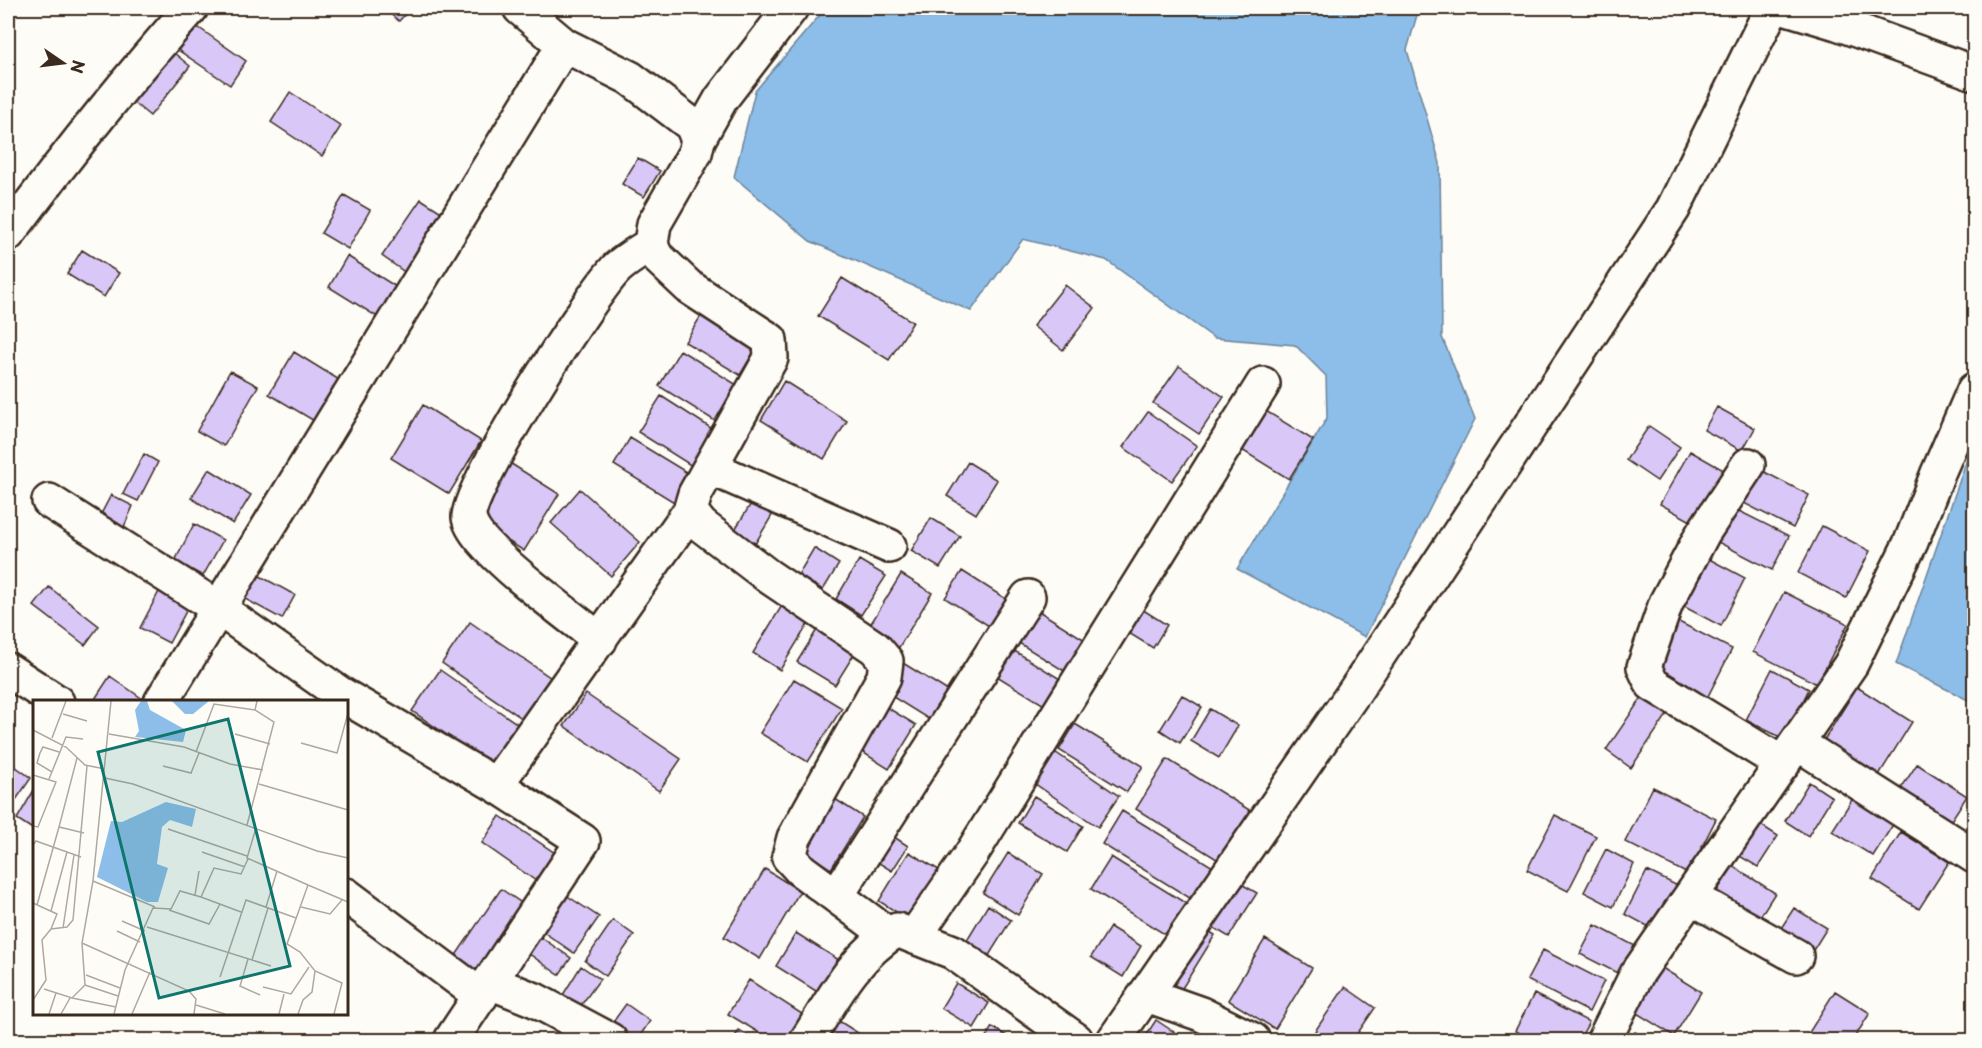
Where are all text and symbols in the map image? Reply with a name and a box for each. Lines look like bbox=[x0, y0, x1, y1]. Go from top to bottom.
north arrow bbox=[33, 33, 93, 93]
text: N bbox=[65, 58, 92, 76]
inset map bbox=[33, 700, 348, 1015]

